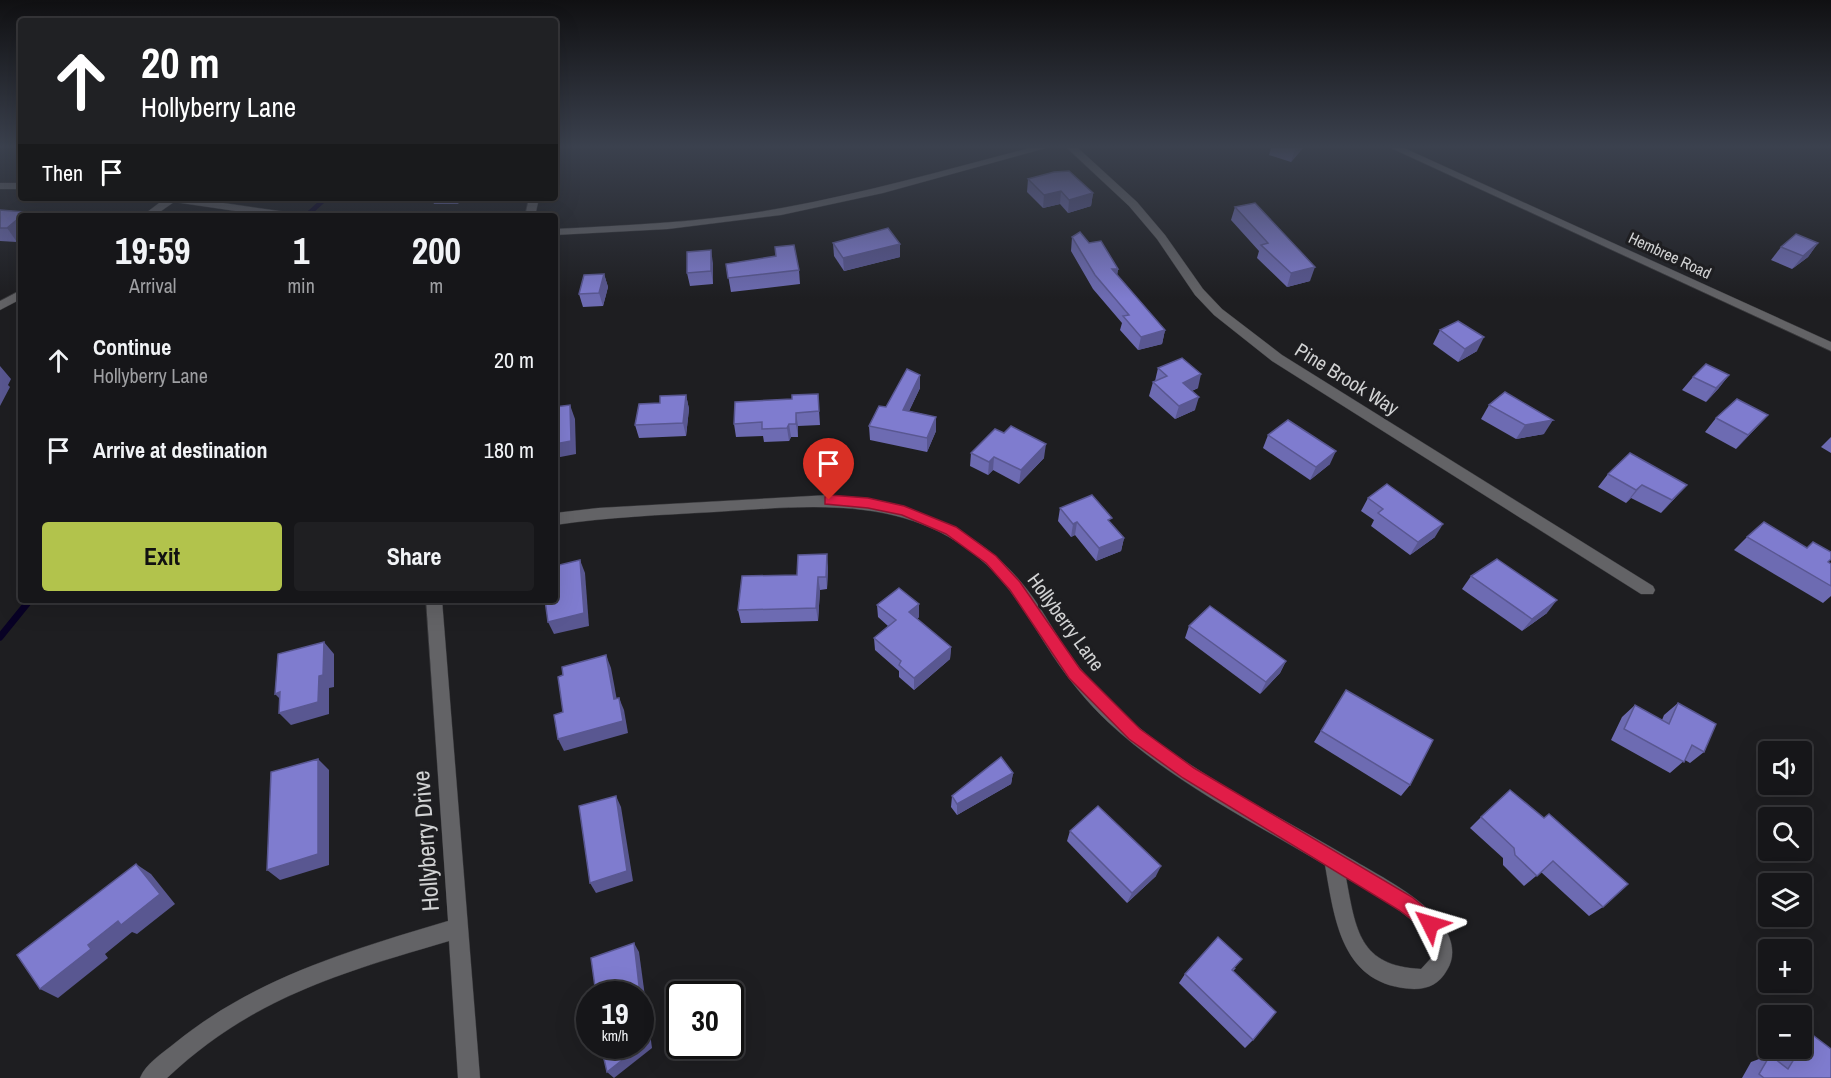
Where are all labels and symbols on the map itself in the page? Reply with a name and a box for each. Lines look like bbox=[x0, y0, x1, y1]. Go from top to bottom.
street label: Hembree Road bbox=[1625, 226, 1715, 284]
street label: Pine Brook Way bbox=[1290, 336, 1405, 422]
pin bbox=[803, 438, 854, 500]
street label: Hollyberry Lane bbox=[1022, 567, 1111, 676]
street label: Hollyberry Drive bbox=[404, 770, 446, 913]
position arrow bbox=[1398, 892, 1462, 956]
speed limit sign: 30 bbox=[666, 981, 744, 1059]

